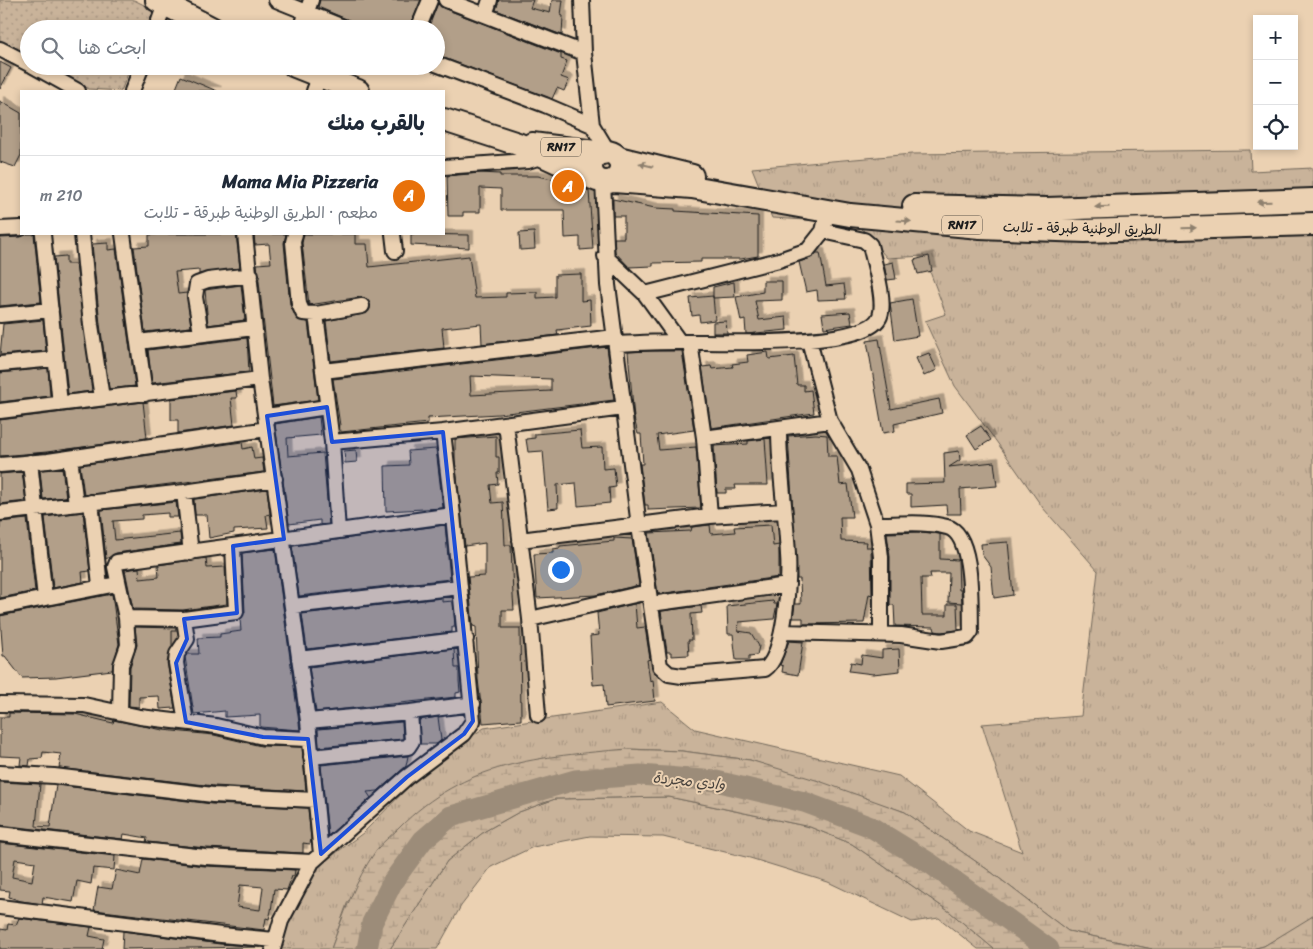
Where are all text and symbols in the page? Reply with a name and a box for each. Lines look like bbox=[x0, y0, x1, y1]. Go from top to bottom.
map controls bbox=[1253, 15, 1298, 150]
button: + bbox=[1253, 15, 1298, 60]
search box bbox=[20, 20, 445, 75]
text: ابحث هنا bbox=[78, 31, 146, 64]
icon: search bbox=[38, 34, 66, 62]
button: − bbox=[1253, 60, 1298, 105]
text: بالقرب منك bbox=[327, 104, 425, 142]
button: locate bbox=[1253, 105, 1298, 150]
road number: RN17 bbox=[541, 138, 581, 156]
one-way arrow bbox=[638, 161, 653, 169]
text: Mama Mia Pizzeria bbox=[222, 165, 378, 198]
pin: A bbox=[552, 167, 584, 205]
text: 210 m bbox=[40, 181, 83, 210]
text: A bbox=[404, 181, 414, 210]
text: مطعم · الطريق الوطنية طبرقة - تلابت bbox=[144, 198, 378, 227]
one-way arrow bbox=[1256, 198, 1272, 206]
one-way arrow bbox=[1094, 204, 1110, 212]
street label: الطريق الوطنية طبرقة - تلابت bbox=[1003, 215, 1161, 242]
road number: RN17 bbox=[942, 216, 982, 234]
one-way arrow bbox=[897, 217, 913, 225]
one-way arrow bbox=[1181, 224, 1197, 232]
your location bbox=[548, 557, 574, 583]
water label: وادي مجردة bbox=[651, 764, 727, 798]

